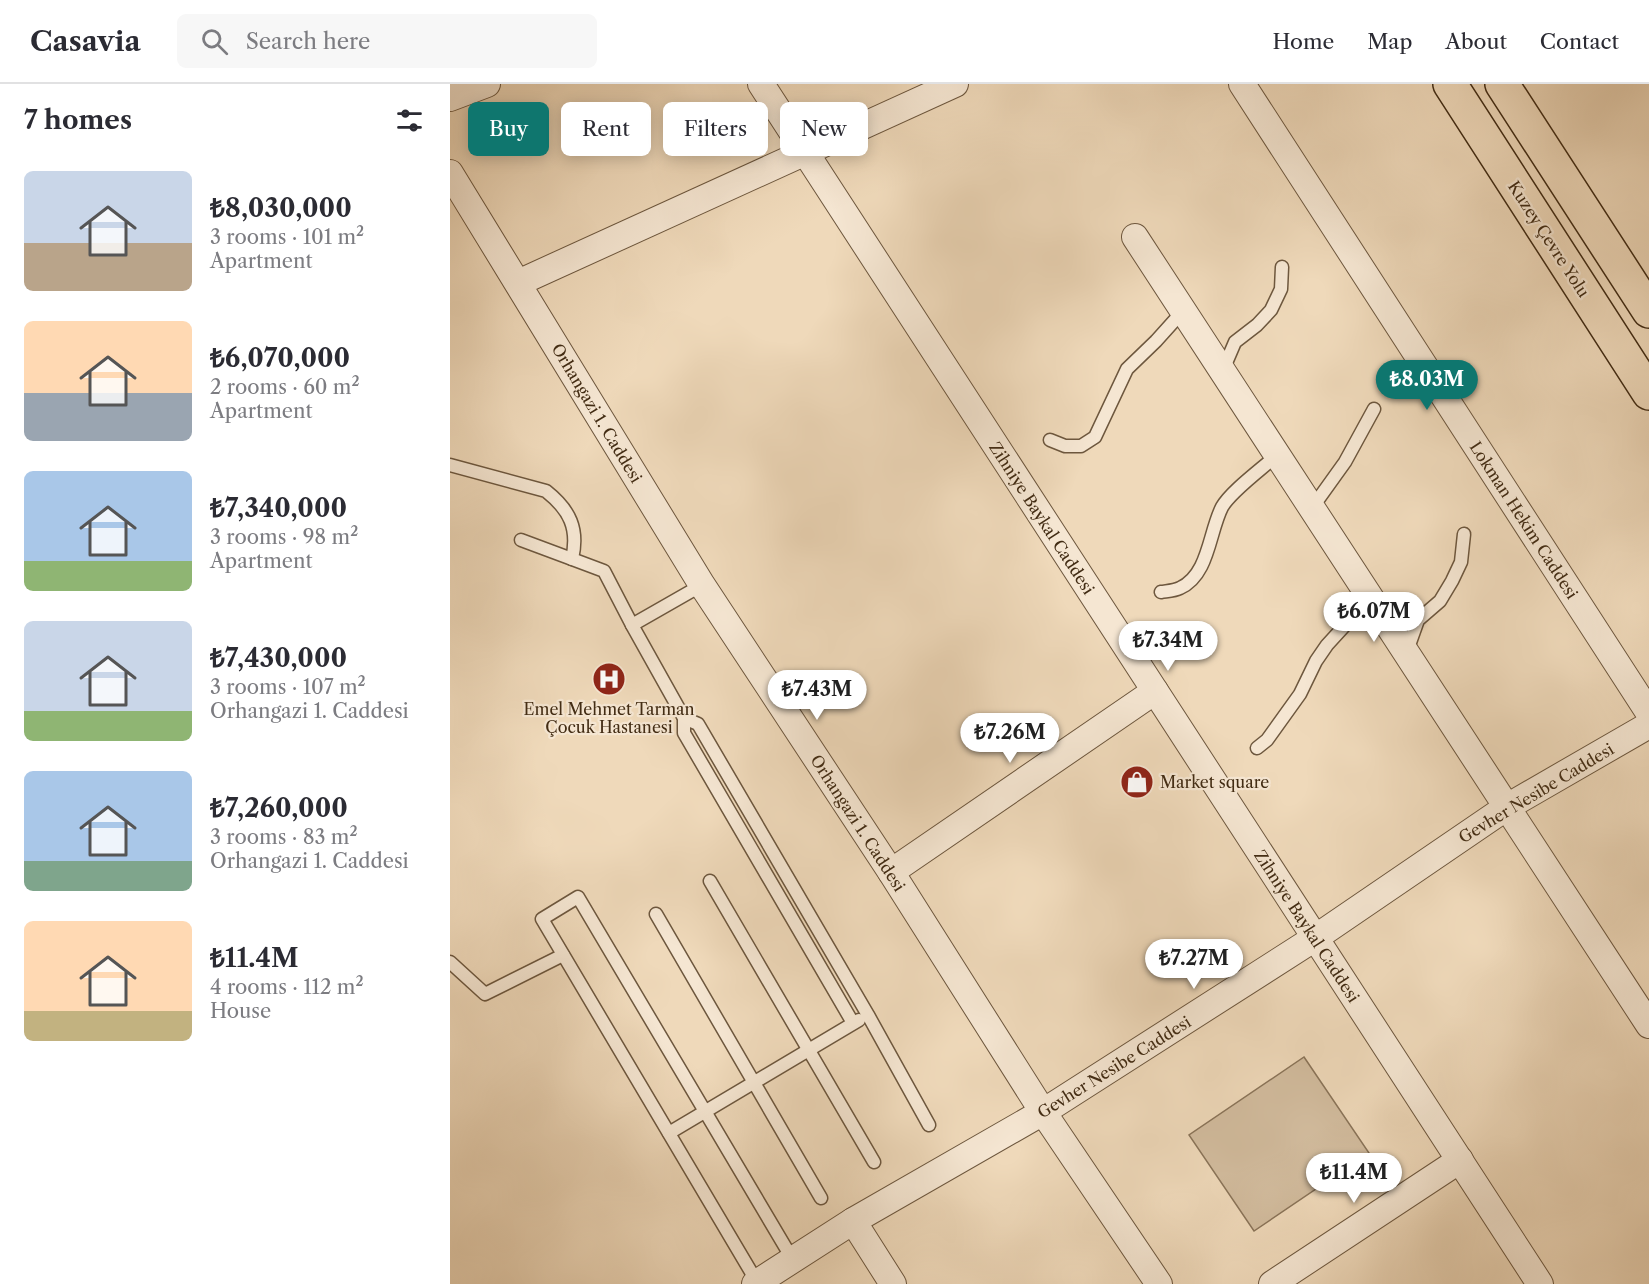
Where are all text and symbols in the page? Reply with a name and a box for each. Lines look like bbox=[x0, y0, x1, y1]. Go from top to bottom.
search box bbox=[177, 14, 597, 68]
text: Casavia bbox=[30, 24, 141, 58]
icon: search bbox=[198, 25, 231, 58]
text: Search here bbox=[246, 28, 370, 55]
text: Home bbox=[1273, 29, 1334, 54]
text: Map bbox=[1367, 29, 1412, 54]
text: About bbox=[1445, 29, 1507, 54]
text: Contact bbox=[1540, 29, 1619, 54]
chip: Buy bbox=[468, 102, 549, 156]
chip: Rent bbox=[561, 102, 651, 156]
chip: Filters bbox=[663, 102, 768, 156]
chip: New bbox=[780, 102, 868, 156]
text: 7 homes bbox=[24, 104, 132, 136]
icon: filters bbox=[393, 104, 426, 137]
street label: Kuzey Çevre Yolu bbox=[1504, 177, 1594, 301]
text: ₺8,030,000 bbox=[210, 192, 352, 224]
icon: home bbox=[72, 195, 144, 267]
text: 3 rooms · 101 m² bbox=[210, 225, 364, 249]
text: Apartment bbox=[210, 249, 313, 273]
street label: Orhangazi 1. Caddesi bbox=[547, 340, 647, 486]
text: ₺6,070,000 bbox=[210, 342, 350, 374]
icon: home bbox=[72, 345, 144, 417]
pin: ₺8.03M bbox=[1378, 360, 1476, 411]
text: ₺8.03M bbox=[1390, 367, 1464, 391]
text: 2 rooms · 60 m² bbox=[210, 375, 360, 399]
text: Apartment bbox=[210, 399, 313, 423]
street label: Lokman Hekim Caddesi bbox=[1466, 437, 1583, 603]
street label: Zihniye Baykal Caddesi bbox=[985, 438, 1099, 598]
text: ₺7,340,000 bbox=[210, 492, 347, 524]
icon: home bbox=[72, 495, 144, 567]
text: 3 rooms · 98 m² bbox=[210, 525, 358, 549]
text: Apartment bbox=[210, 549, 313, 573]
pin: ₺6.07M bbox=[1325, 592, 1423, 643]
text: ₺6.07M bbox=[1337, 599, 1411, 623]
pin: ₺7.34M bbox=[1119, 621, 1217, 672]
text: ₺7.34M bbox=[1133, 628, 1203, 652]
text: ₺7,430,000 bbox=[210, 642, 347, 674]
icon: home bbox=[72, 645, 144, 717]
hospital icon: Emel Mehmet Tarman Çocuk Hastanesi bbox=[591, 661, 627, 697]
pin: ₺7.43M bbox=[768, 670, 866, 721]
text: 3 rooms · 107 m² bbox=[210, 675, 366, 699]
text: ₺7.43M bbox=[782, 677, 852, 701]
text: Orhangazi 1. Caddesi bbox=[210, 699, 409, 723]
place label: Emel Mehmet Tarman Çocuk Hastanesi bbox=[523, 699, 695, 737]
pin: ₺7.26M bbox=[961, 713, 1059, 764]
text: ₺7.26M bbox=[974, 720, 1046, 744]
street label: Gevher Nesibe Caddesi bbox=[1455, 739, 1617, 847]
street label: Orhangazi 1. Caddesi bbox=[806, 751, 910, 895]
shop icon: Market square bbox=[1119, 764, 1155, 800]
place label: Market square bbox=[1160, 772, 1269, 792]
text: ₺7,260,000 bbox=[210, 792, 348, 824]
icon: home bbox=[72, 795, 144, 867]
text: 3 rooms · 83 m² bbox=[210, 825, 358, 849]
street label: Zihniye Baykal Caddesi bbox=[1250, 846, 1364, 1006]
text: Orhangazi 1. Caddesi bbox=[210, 849, 409, 873]
pin: ₺7.27M bbox=[1145, 939, 1243, 990]
text: ₺11.4M bbox=[210, 942, 298, 974]
icon: home bbox=[72, 945, 144, 1017]
text: ₺7.27M bbox=[1159, 946, 1229, 970]
text: 4 rooms · 112 m² bbox=[210, 975, 364, 999]
text: House bbox=[210, 999, 271, 1023]
street label: Gevher Nesibe Caddesi bbox=[1034, 1011, 1195, 1122]
pin: ₺11.4M bbox=[1305, 1153, 1403, 1204]
text: ₺11.4M bbox=[1320, 1160, 1388, 1184]

